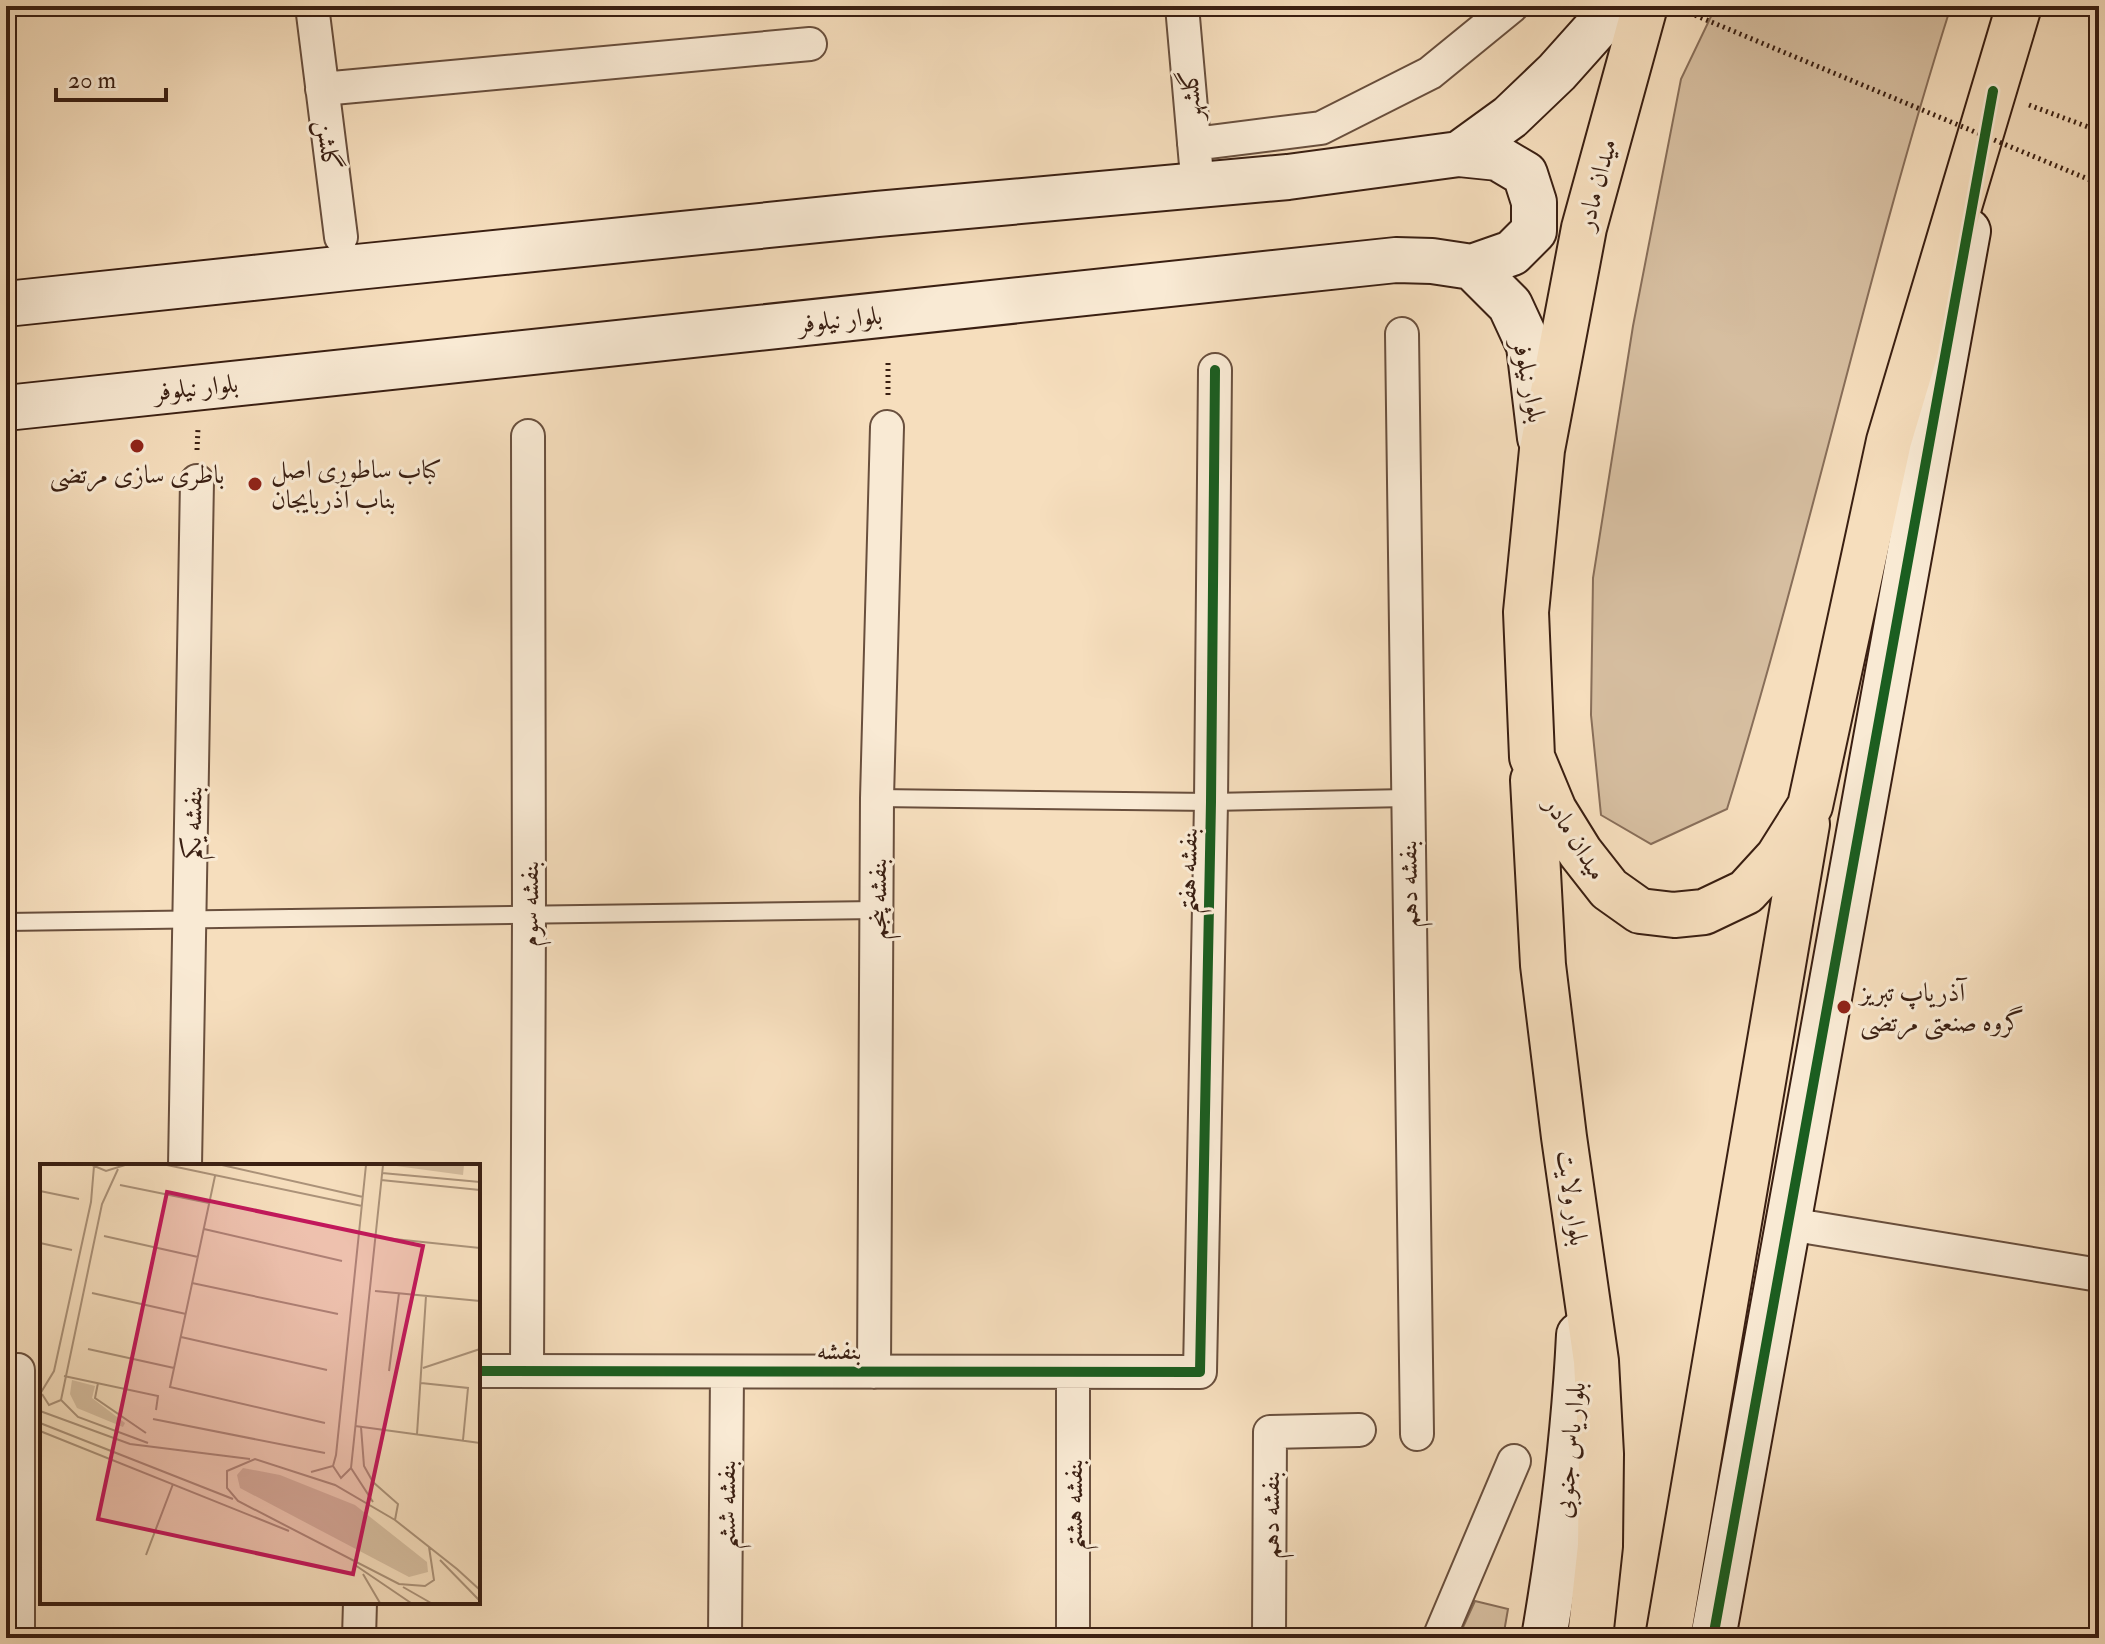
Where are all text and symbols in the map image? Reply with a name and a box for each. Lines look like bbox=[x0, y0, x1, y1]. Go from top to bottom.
scale bar bbox=[56, 52, 166, 102]
text: 20 m bbox=[68, 65, 117, 96]
street label: گلشهر bbox=[1173, 68, 1209, 125]
street label: گلشن bbox=[308, 118, 347, 173]
street label: میدان مادر bbox=[1569, 135, 1624, 236]
street label: بلوار نیلوفر bbox=[794, 300, 884, 341]
street label: بلوار نیلوفر bbox=[1505, 334, 1553, 426]
street label: بلوار نیلوفر bbox=[150, 368, 240, 409]
marker: باطری سازی مرتضی bbox=[128, 437, 146, 455]
place label: کباب ساطوری اصل بناب آذربایجان bbox=[271, 454, 442, 516]
place label: باطری سازی مرتضی bbox=[50, 459, 224, 493]
marker: کباب ساطوری اصل بناب آذربایجان bbox=[246, 475, 264, 493]
street label: بنفشه یکم bbox=[176, 786, 218, 860]
street label: میدان مادر bbox=[1535, 788, 1613, 886]
street label: بنفشه هفتم bbox=[1171, 827, 1214, 915]
street label: بنفشه دهم bbox=[1392, 840, 1434, 928]
street label: بنفشه پنجم bbox=[862, 858, 902, 940]
street label: بنفشه سوم bbox=[514, 861, 552, 947]
place label: آذریاپ تبریز گروه صنعتی مرتضی bbox=[1857, 977, 2024, 1041]
marker: آذریاپ تبریز گروه صنعتی مرتضی bbox=[1835, 998, 1853, 1016]
street label: بلوار ولایت bbox=[1549, 1148, 1595, 1248]
inset map bbox=[40, 1164, 480, 1604]
street label: بنفشه bbox=[816, 1335, 862, 1367]
street label: بلوار یاس جنوبی bbox=[1547, 1380, 1595, 1520]
street label: بنفشه هشتم bbox=[1058, 1459, 1099, 1551]
street label: بنفشه ششم bbox=[711, 1460, 752, 1550]
street label: بنفشه دهم bbox=[1255, 1471, 1295, 1559]

